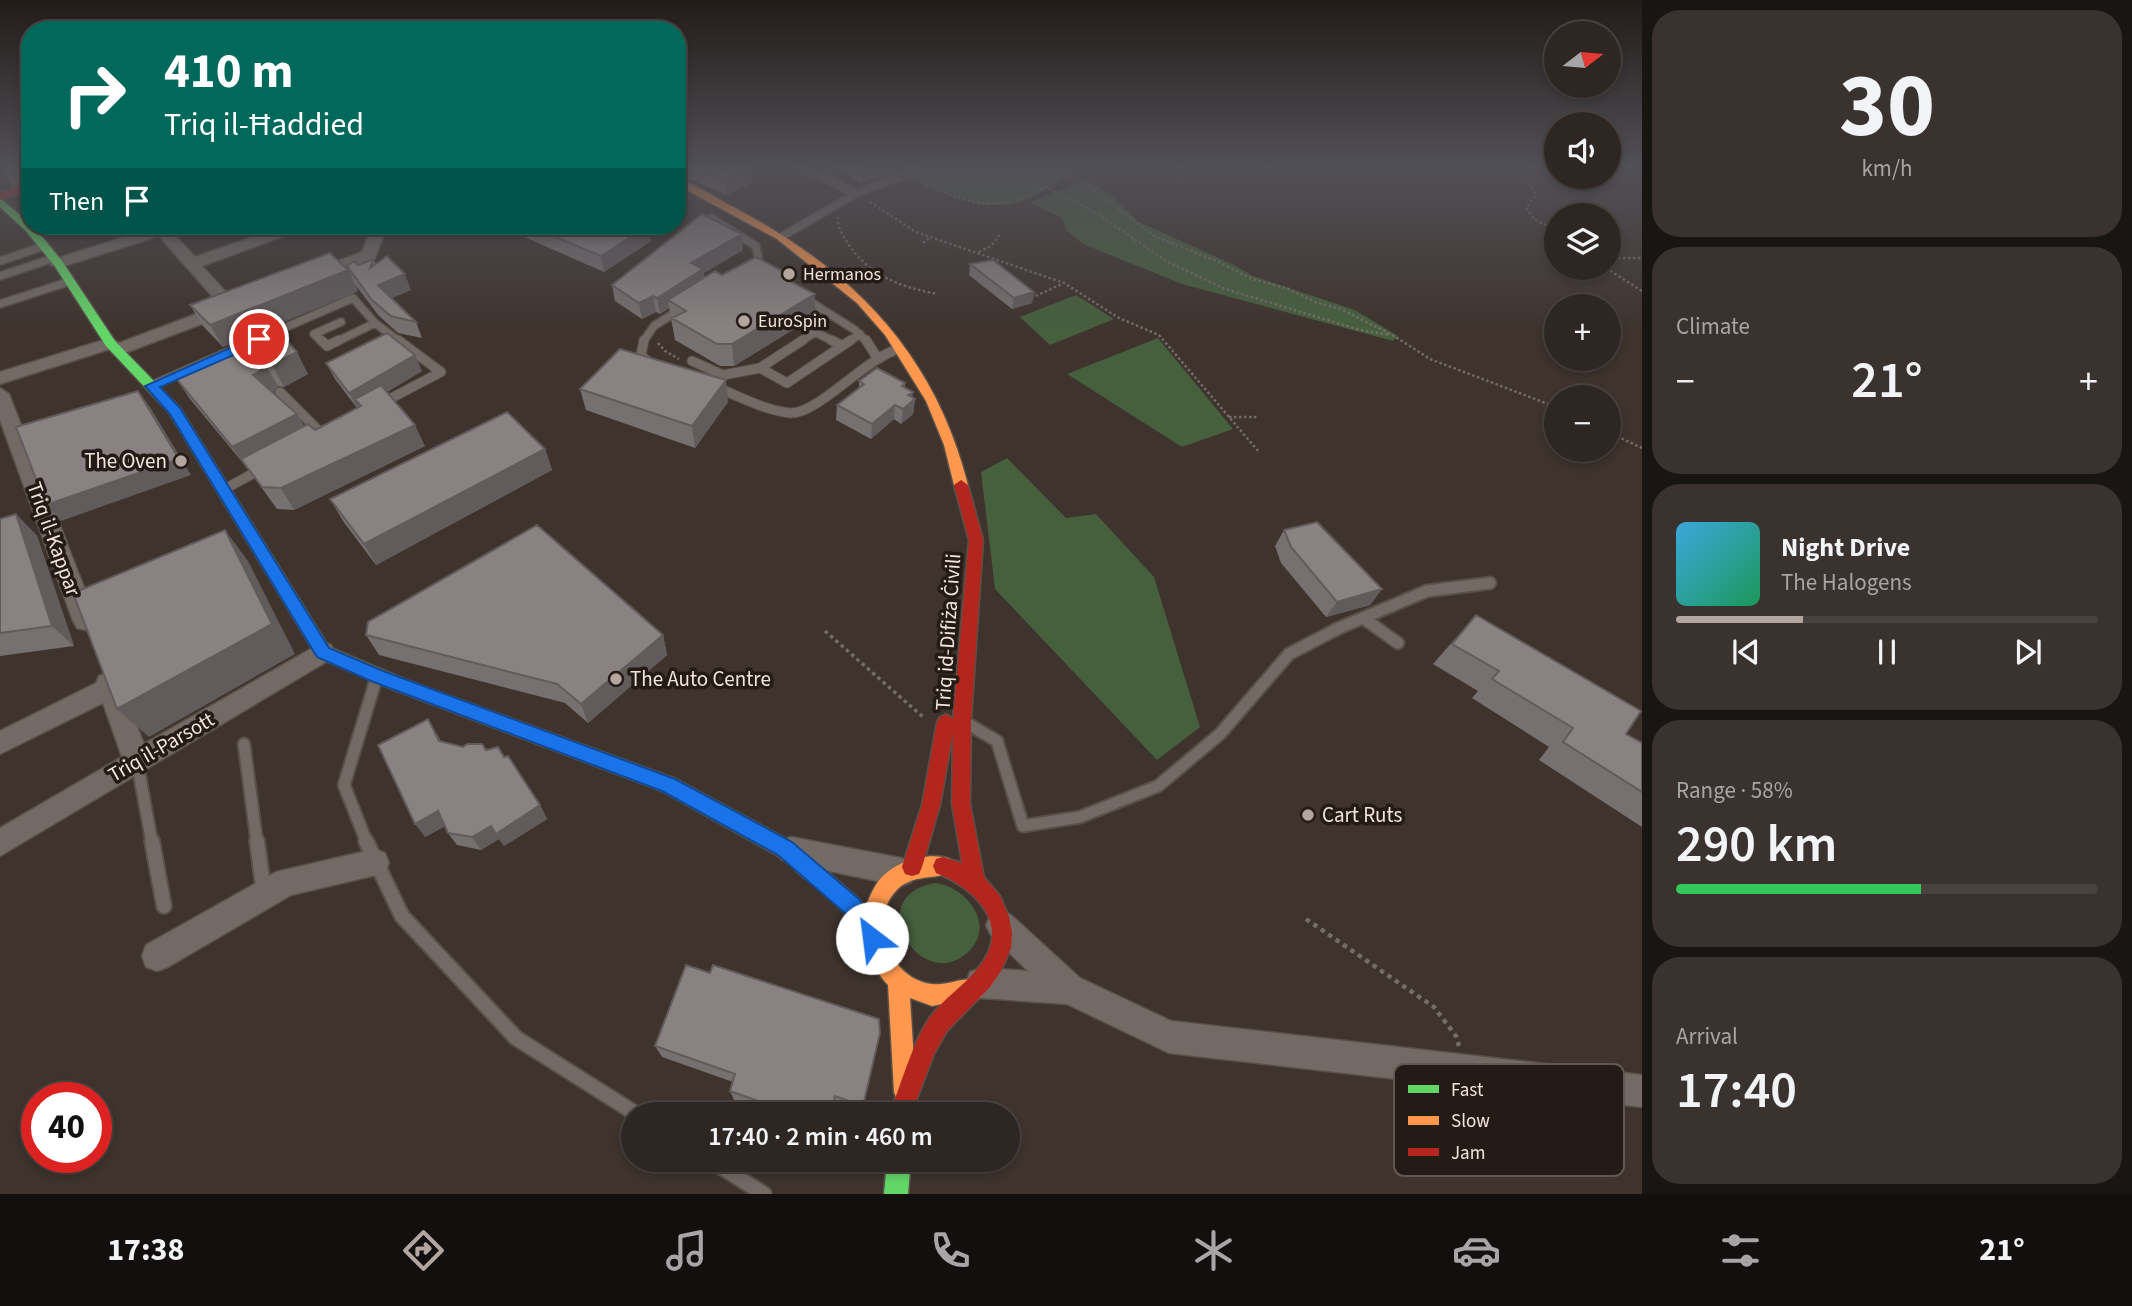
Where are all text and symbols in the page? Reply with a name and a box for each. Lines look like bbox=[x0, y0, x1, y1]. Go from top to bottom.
north arrow bbox=[1544, 21, 1620, 98]
map controls bbox=[1544, 21, 1621, 462]
text: 410 m bbox=[164, 37, 293, 107]
text: 30 bbox=[1839, 42, 1935, 171]
icon: right bbox=[49, 49, 140, 140]
text: Triq il-Ħaddied bbox=[164, 102, 364, 148]
button: sound bbox=[1544, 112, 1621, 189]
text: km/h bbox=[1861, 152, 1913, 185]
icon: arrive bbox=[118, 182, 156, 220]
text: Then bbox=[49, 183, 104, 220]
button: layers bbox=[1544, 203, 1621, 280]
place label: Hermanos bbox=[803, 262, 881, 287]
marker: Hermanos bbox=[781, 266, 797, 282]
button: + bbox=[1544, 294, 1621, 371]
pin bbox=[229, 309, 289, 369]
place label: EuroSpin bbox=[758, 309, 827, 334]
text: Climate bbox=[1676, 310, 1750, 343]
marker: EuroSpin bbox=[736, 313, 752, 329]
icon: arrive bbox=[240, 320, 278, 358]
text: 21° bbox=[1851, 344, 1923, 418]
text: − bbox=[1676, 355, 1695, 409]
text: + bbox=[2079, 355, 2098, 409]
button: − bbox=[1544, 385, 1621, 462]
place label: The Oven bbox=[84, 446, 167, 476]
marker: The Oven bbox=[173, 453, 189, 469]
street label: Triq il-Kappar bbox=[20, 478, 89, 601]
text: Night Drive bbox=[1781, 529, 1910, 566]
street label: Triq id-Difiża Ċivili bbox=[928, 553, 968, 711]
text: The Halogens bbox=[1781, 566, 1912, 599]
icon: previous bbox=[1727, 633, 1765, 671]
icon: pause bbox=[1868, 633, 1906, 671]
icon: next bbox=[2009, 633, 2047, 671]
place label: The Auto Centre bbox=[630, 664, 771, 694]
marker: The Auto Centre bbox=[608, 671, 624, 687]
street label: Triq il-Parsott bbox=[102, 705, 220, 789]
text: Range · 58% bbox=[1676, 774, 1793, 807]
place label: Cart Ruts bbox=[1322, 800, 1402, 830]
marker: Cart Ruts bbox=[1300, 807, 1316, 823]
text: 290 km bbox=[1676, 808, 1837, 882]
position arrow bbox=[835, 901, 909, 975]
text: Arrival bbox=[1676, 1020, 1738, 1053]
text: 17:40 bbox=[1676, 1054, 1797, 1128]
legend bbox=[1394, 1064, 1624, 1176]
text: Fast bbox=[1451, 1077, 1484, 1104]
speed limit sign: 40 bbox=[21, 1082, 112, 1173]
text: Slow bbox=[1451, 1108, 1490, 1135]
text: 17:40 · 2 min · 460 m bbox=[708, 1118, 933, 1155]
text: Jam bbox=[1451, 1140, 1485, 1167]
icon: directions bbox=[399, 1226, 448, 1275]
icon: music bbox=[662, 1226, 711, 1275]
icon: phone bbox=[926, 1226, 975, 1275]
icon: climate bbox=[1189, 1226, 1238, 1275]
icon: car bbox=[1452, 1226, 1501, 1275]
icon: filters bbox=[1716, 1226, 1765, 1275]
text: 17:38 bbox=[107, 1227, 184, 1273]
text: 21° bbox=[1979, 1227, 2025, 1273]

